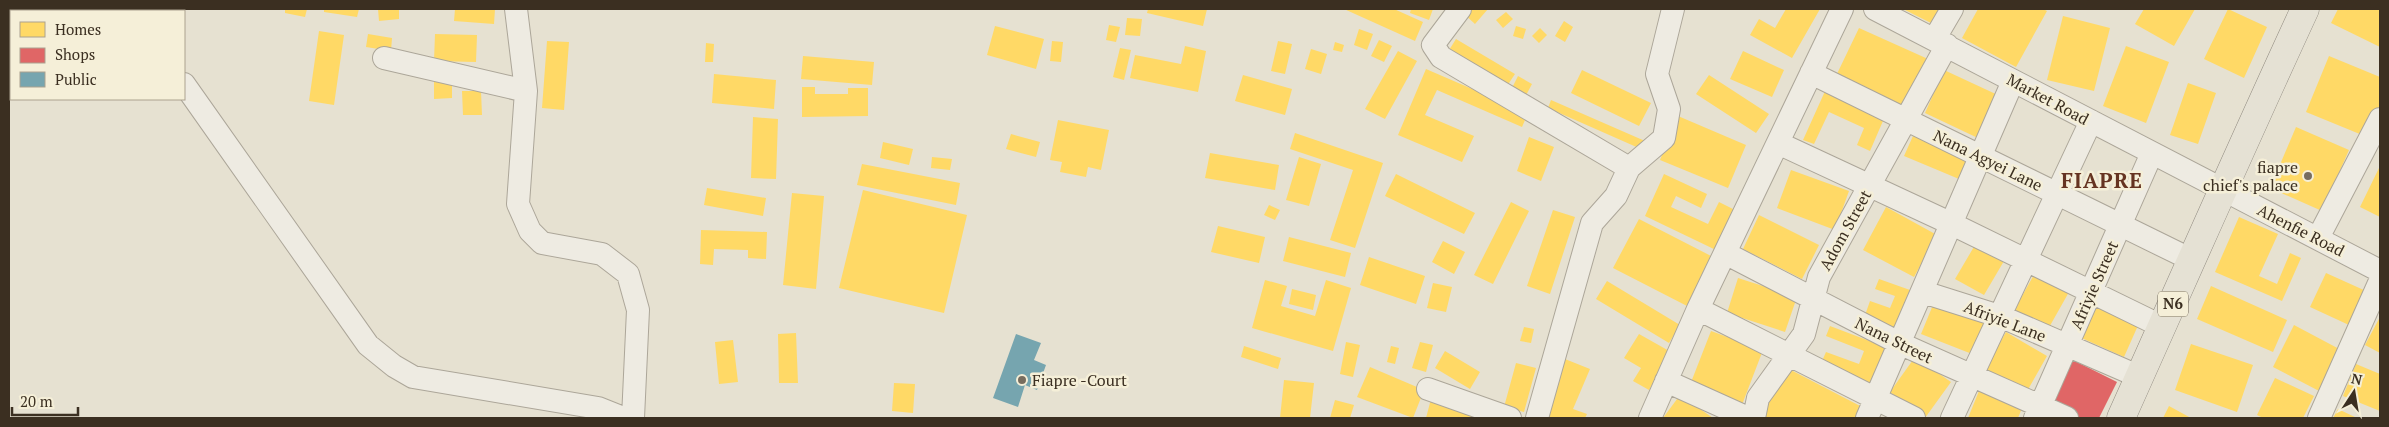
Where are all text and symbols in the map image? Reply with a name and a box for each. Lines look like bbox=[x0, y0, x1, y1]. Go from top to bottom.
legend bbox=[10, 10, 185, 100]
text: Homes bbox=[55, 19, 101, 39]
text: Shops bbox=[55, 44, 95, 64]
street label: Market Road bbox=[2003, 68, 2093, 130]
text: Public bbox=[55, 69, 97, 89]
street label: Nana Agyei Lane bbox=[1930, 124, 2046, 196]
place label: fiapre chief's palace bbox=[2203, 156, 2298, 196]
district label: FIAPRE bbox=[2061, 166, 2143, 194]
marker: fiapre chief's palace bbox=[2302, 170, 2314, 182]
street label: Adom Street bbox=[1814, 186, 1876, 274]
street label: Ahenfie Road bbox=[2254, 199, 2348, 261]
street label: Afriyie Street bbox=[2065, 237, 2123, 333]
road number: N6 bbox=[2158, 292, 2188, 316]
street label: Afriyie Lane bbox=[1961, 295, 2049, 347]
street label: Nana Street bbox=[1851, 312, 1937, 368]
north arrow bbox=[2329, 367, 2379, 417]
text: N bbox=[2350, 368, 2364, 389]
place label: Fiapre -Court bbox=[1032, 369, 1127, 391]
marker: Fiapre -Court bbox=[1016, 374, 1028, 386]
scale bar bbox=[12, 384, 79, 416]
text: 20 m bbox=[20, 391, 53, 411]

